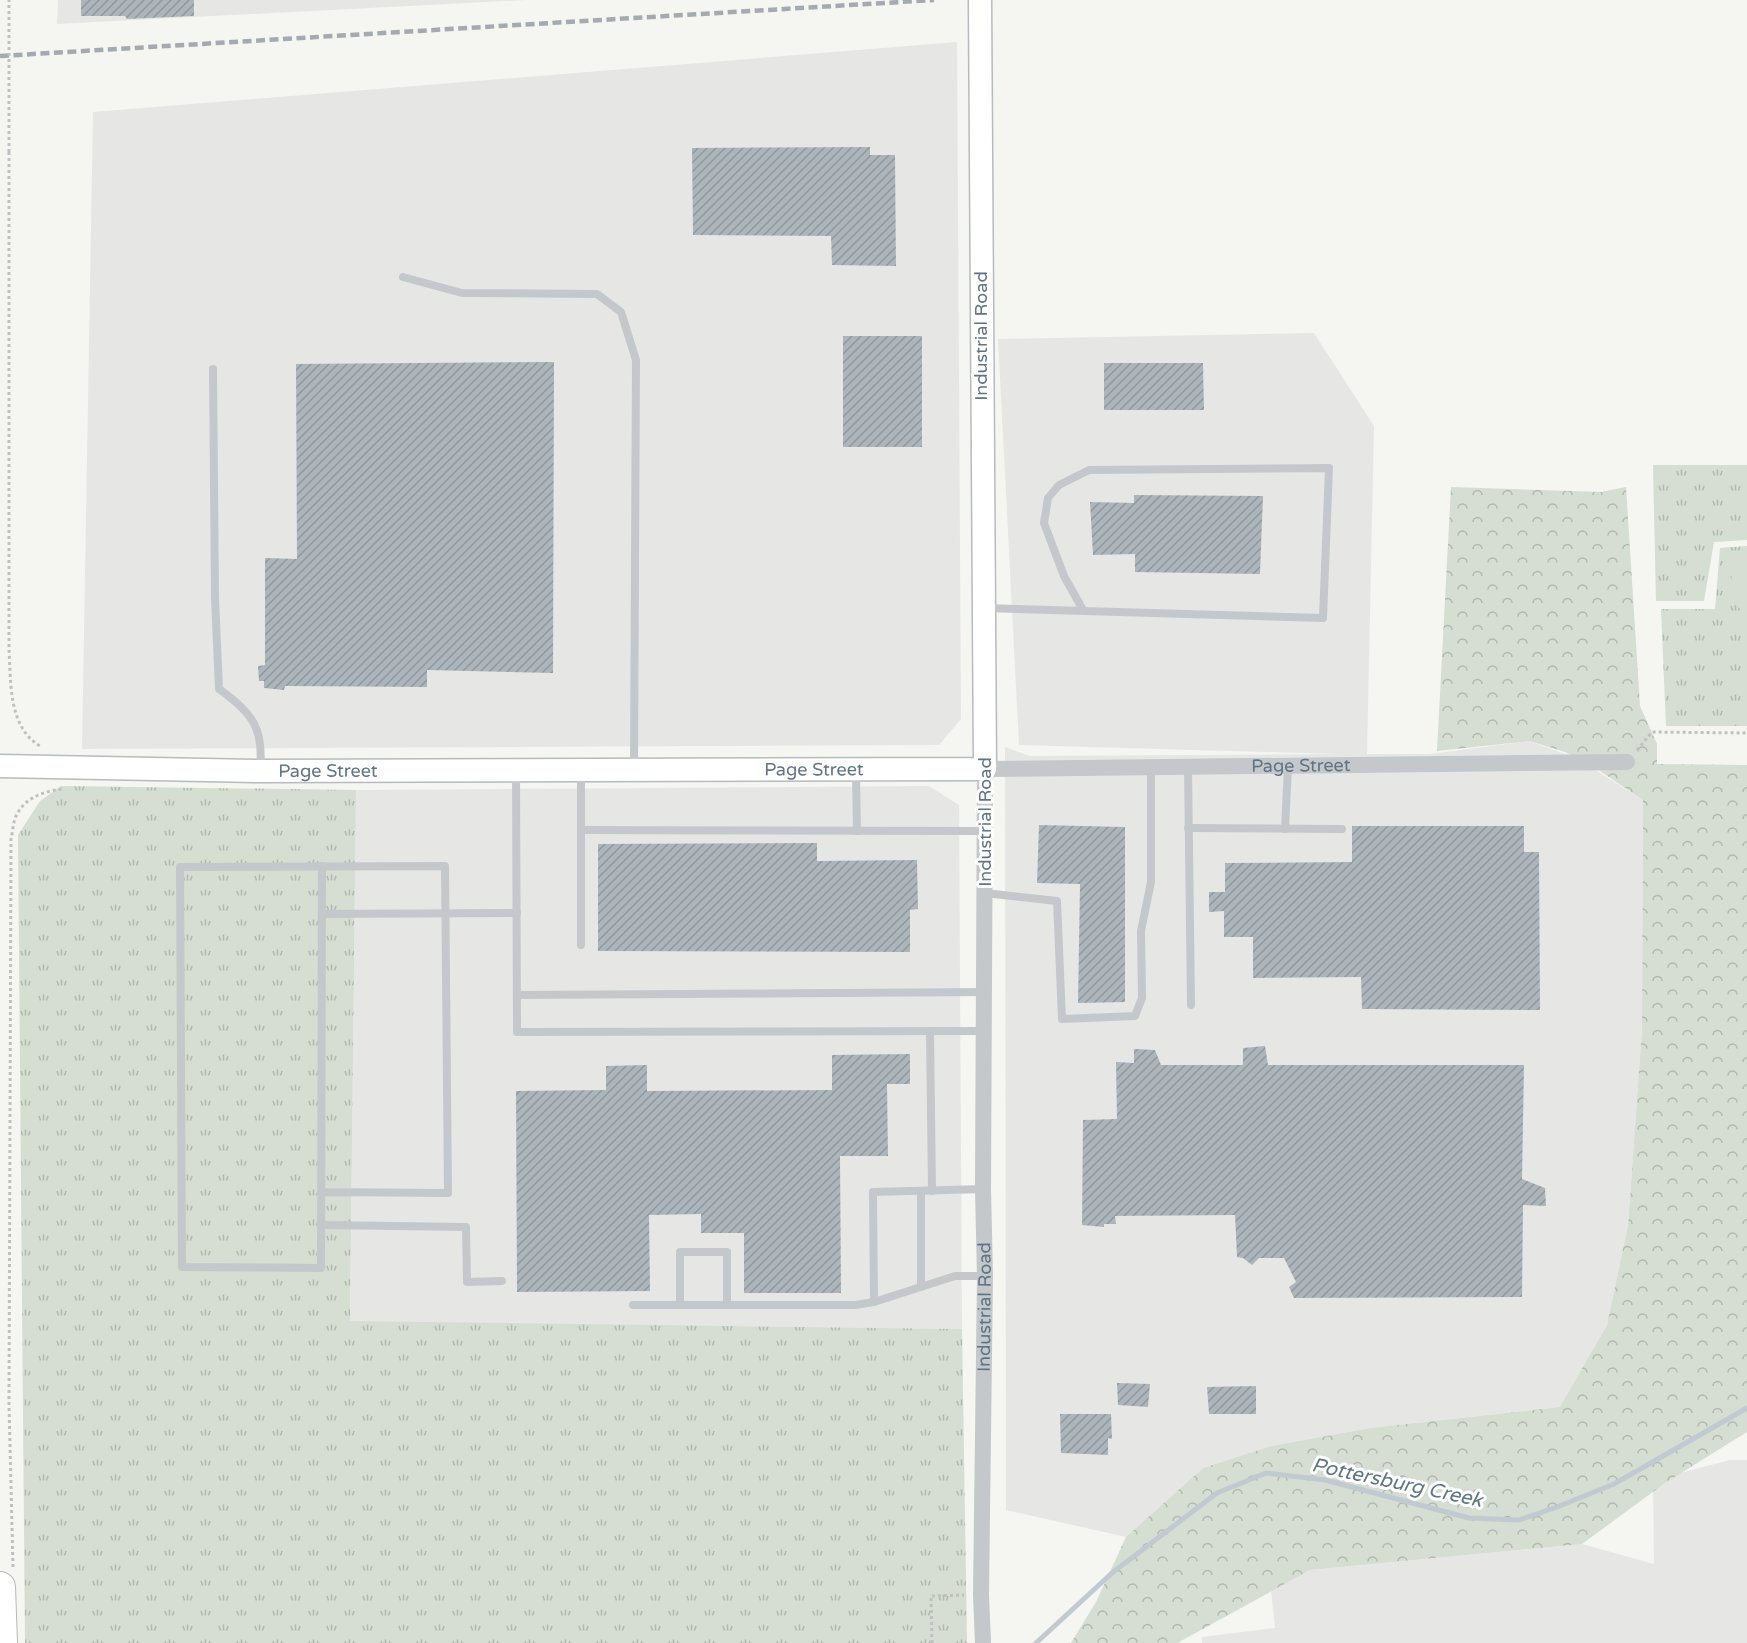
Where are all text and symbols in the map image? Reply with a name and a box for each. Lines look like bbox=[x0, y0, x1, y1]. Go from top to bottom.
street label: Industrial Road bbox=[970, 271, 992, 401]
street label: Page Street bbox=[1251, 754, 1351, 777]
street label: Industrial Road bbox=[974, 757, 996, 887]
street label: Page Street bbox=[764, 758, 864, 781]
street label: Page Street bbox=[278, 760, 378, 782]
street label: Industrial Road bbox=[973, 1242, 996, 1372]
water label: Pottersburg Creek bbox=[1310, 1453, 1486, 1513]

